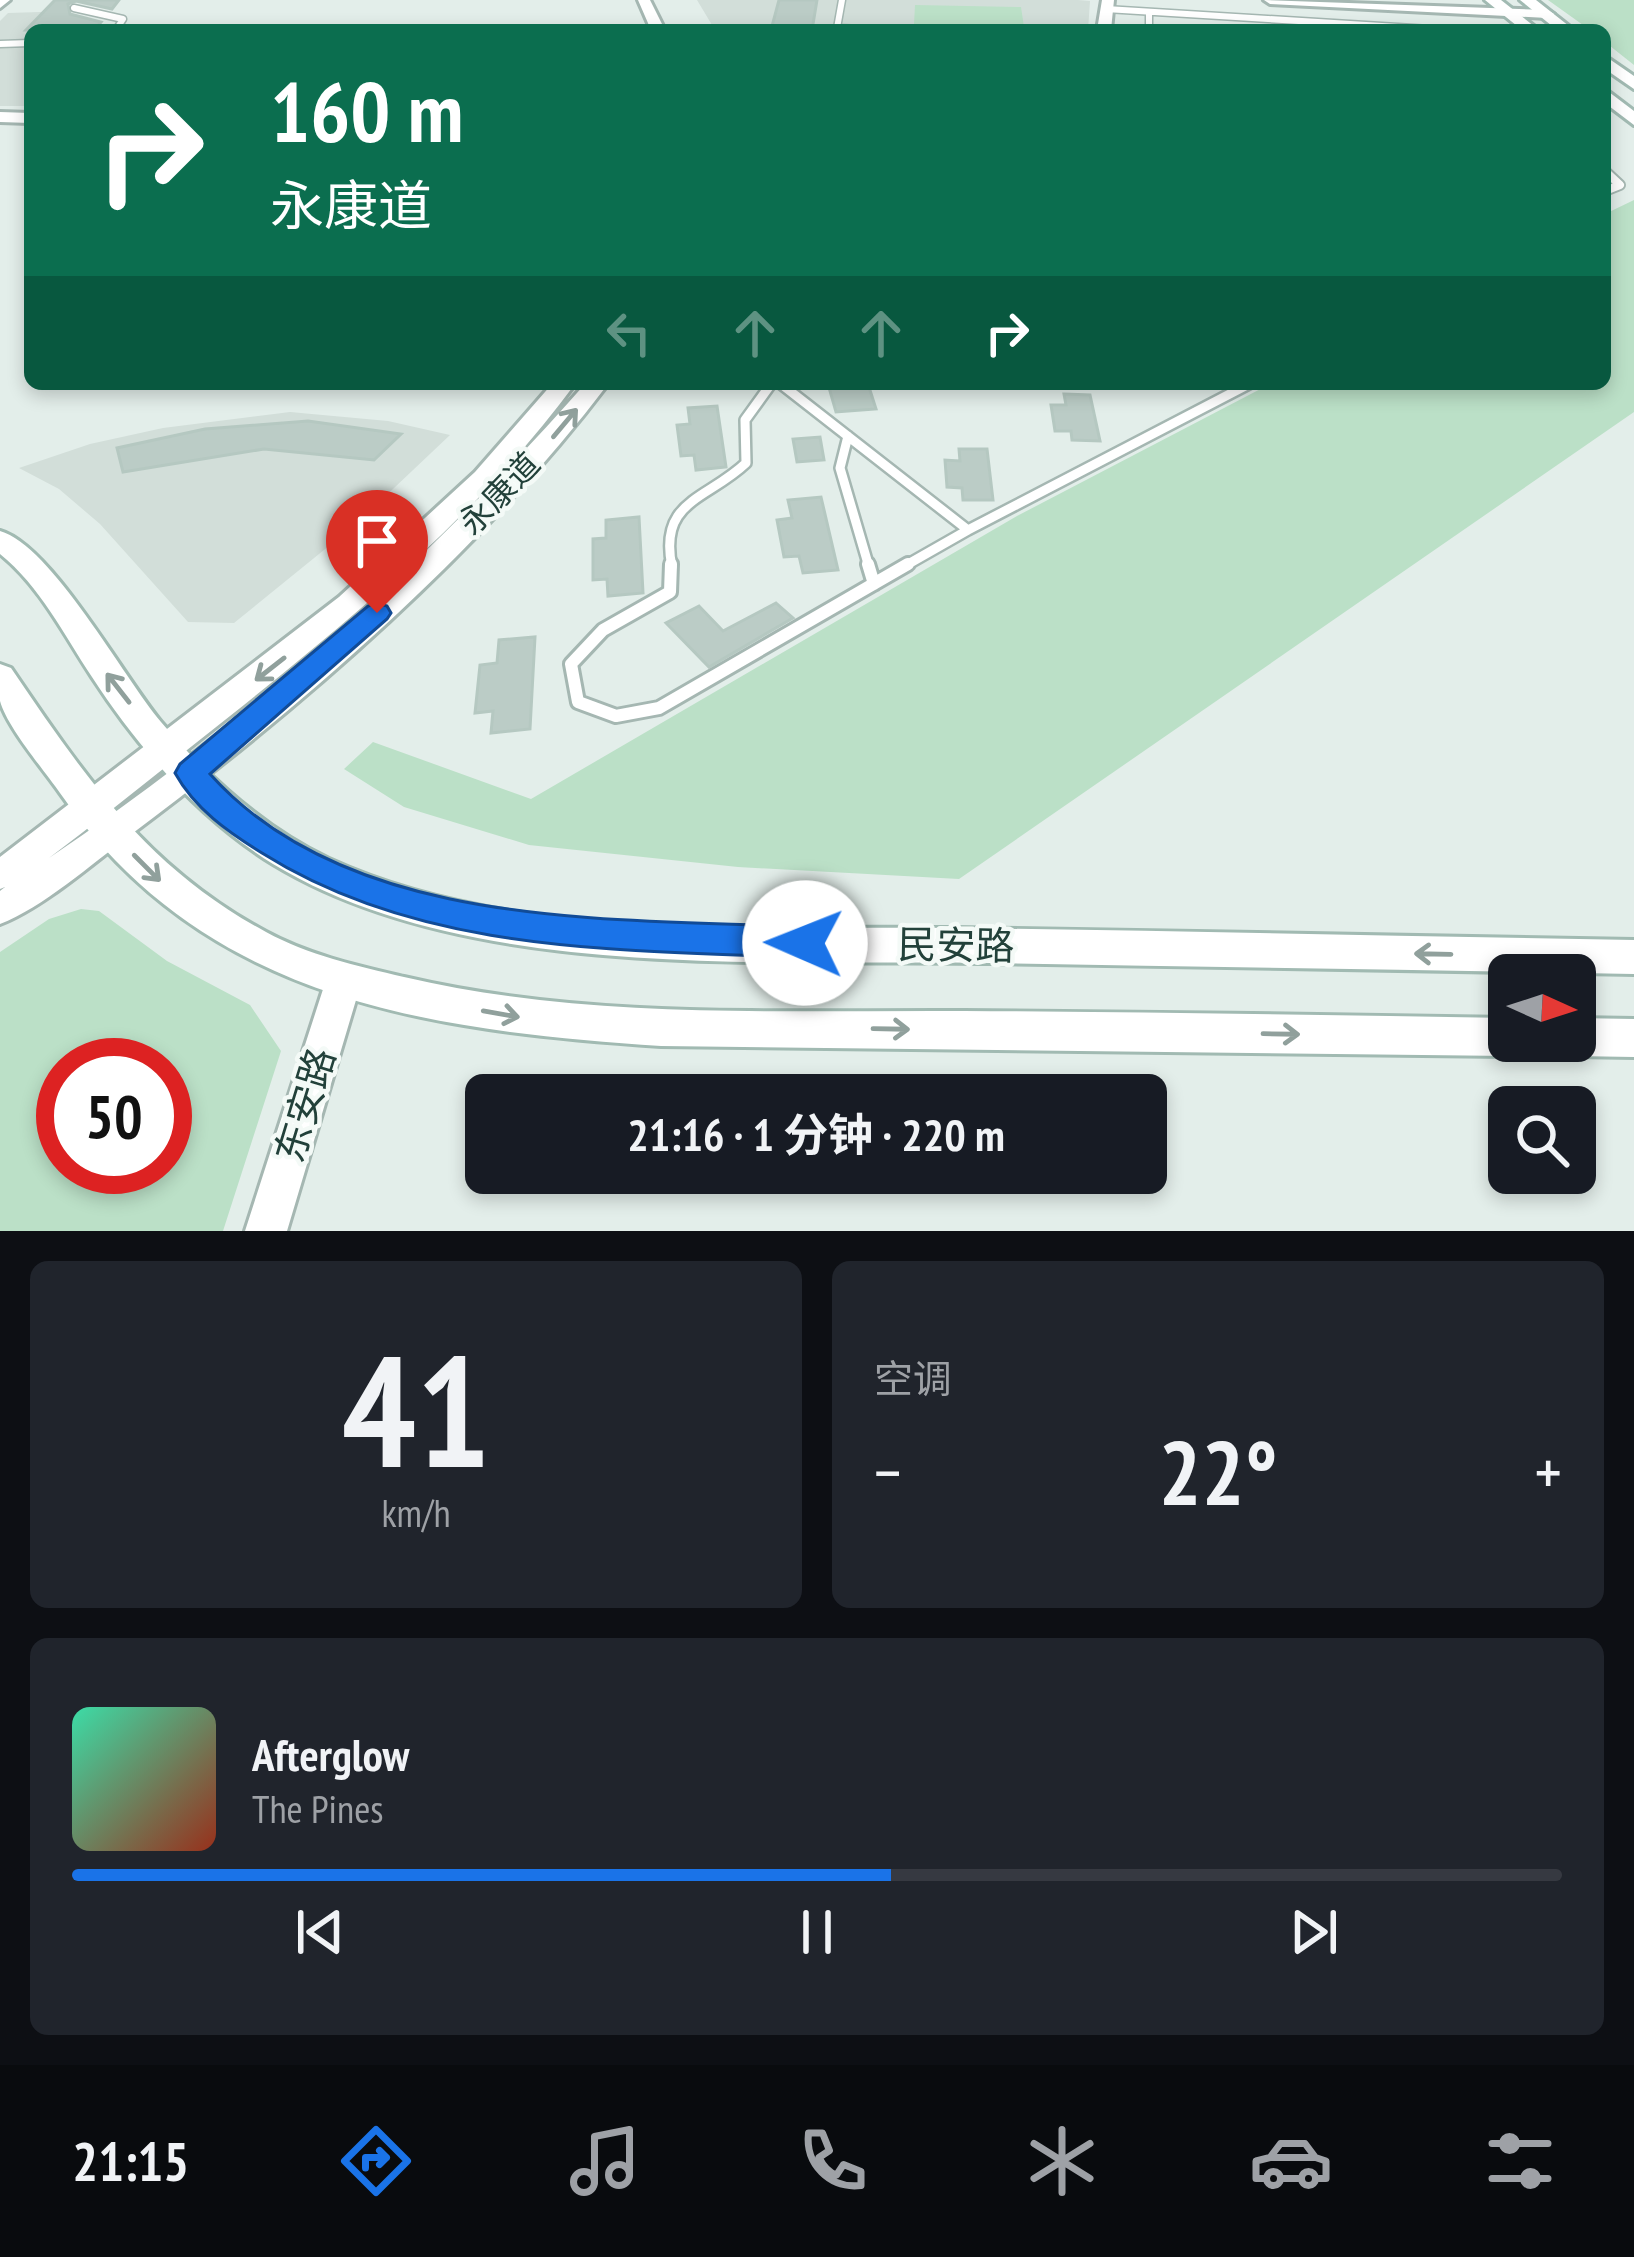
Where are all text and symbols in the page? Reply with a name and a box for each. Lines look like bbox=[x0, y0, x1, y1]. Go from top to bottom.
text: 160 m bbox=[270, 56, 463, 165]
icon: right bbox=[72, 72, 228, 228]
text: 永康道 bbox=[270, 170, 432, 240]
icon: left bbox=[596, 300, 662, 366]
icon: ahead bbox=[722, 300, 788, 366]
icon: ahead bbox=[848, 300, 914, 366]
icon: right bbox=[974, 300, 1040, 366]
one-way arrow bbox=[550, 408, 578, 439]
street label: 永康道 bbox=[449, 442, 548, 543]
pin bbox=[326, 490, 428, 613]
icon: arrive bbox=[344, 508, 410, 574]
one-way arrow bbox=[254, 655, 286, 682]
one-way arrow bbox=[105, 673, 132, 705]
one-way arrow bbox=[133, 853, 161, 882]
position arrow bbox=[742, 880, 868, 1006]
street label: 民安路 bbox=[897, 918, 1015, 971]
one-way arrow bbox=[1414, 942, 1453, 965]
north arrow bbox=[1488, 954, 1596, 1062]
map controls bbox=[1488, 954, 1596, 1194]
one-way arrow bbox=[481, 1004, 520, 1026]
one-way arrow bbox=[871, 1018, 910, 1040]
one-way arrow bbox=[1261, 1023, 1300, 1045]
speed limit sign: 50 bbox=[36, 1038, 192, 1194]
street label: 东安路 bbox=[263, 1041, 346, 1168]
button: search bbox=[1488, 1086, 1596, 1194]
text: 21:16 · 1 分钟 · 220 m bbox=[627, 1105, 1005, 1163]
text: 41 bbox=[341, 1308, 491, 1510]
text: 空调 bbox=[874, 1353, 952, 1404]
text: 22° bbox=[1159, 1413, 1277, 1530]
text: − bbox=[874, 1429, 901, 1514]
text: + bbox=[1535, 1429, 1562, 1514]
text: km/h bbox=[381, 1487, 451, 1538]
text: Afterglow bbox=[252, 1725, 409, 1783]
text: The Pines bbox=[252, 1783, 383, 1834]
icon: previous bbox=[287, 1899, 353, 1965]
icon: pause bbox=[784, 1899, 850, 1965]
icon: next bbox=[1281, 1899, 1347, 1965]
icon: directions bbox=[334, 2119, 418, 2203]
icon: music bbox=[563, 2119, 647, 2203]
icon: phone bbox=[791, 2119, 875, 2203]
icon: climate bbox=[1020, 2119, 1104, 2203]
icon: car bbox=[1249, 2119, 1333, 2203]
icon: filters bbox=[1478, 2119, 1562, 2203]
text: 21:15 bbox=[72, 2126, 189, 2196]

